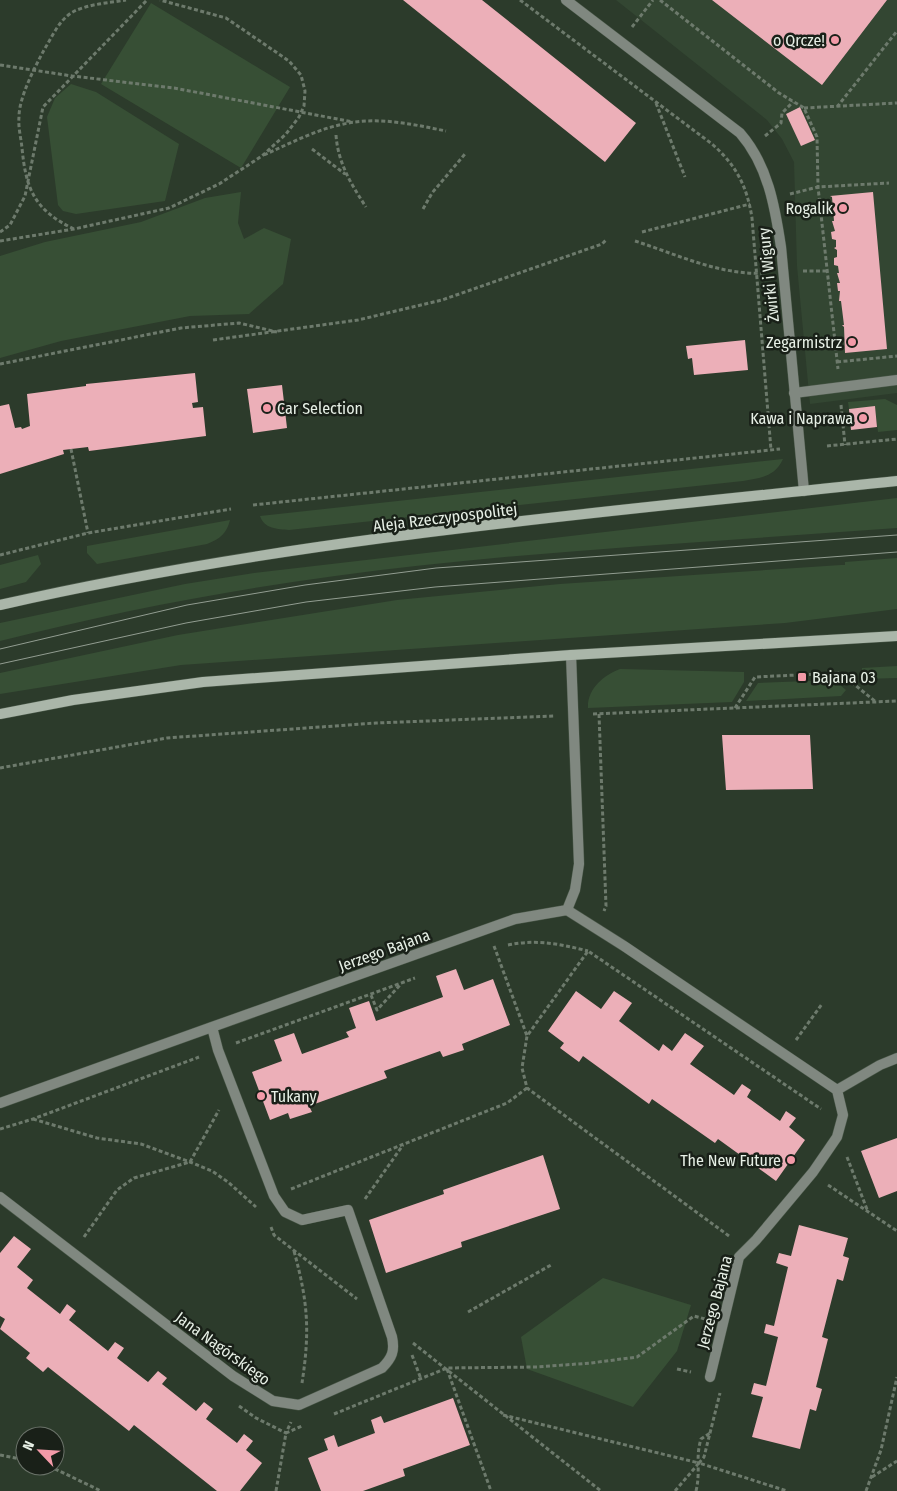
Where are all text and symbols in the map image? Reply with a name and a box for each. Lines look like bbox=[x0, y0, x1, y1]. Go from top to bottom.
place label: o Qrcze! bbox=[773, 31, 825, 50]
marker: o Qrcze! bbox=[829, 34, 841, 46]
place label: Rogalik bbox=[785, 199, 834, 218]
marker: Rogalik bbox=[837, 202, 849, 214]
street label: Żwirki i Wigury bbox=[754, 226, 783, 323]
place label: Zegarmistrz bbox=[766, 333, 842, 352]
marker: Zegarmistrz bbox=[846, 336, 858, 348]
place label: Car Selection bbox=[277, 399, 363, 418]
marker: Car Selection bbox=[261, 402, 273, 414]
place label: Kawa i Naprawa bbox=[750, 409, 853, 428]
marker: Kawa i Naprawa bbox=[857, 412, 869, 424]
street label: Aleja Rzeczypospolitej bbox=[372, 499, 518, 536]
place label: Bajana 03 bbox=[812, 668, 876, 687]
marker: Bajana 03 bbox=[796, 671, 808, 683]
street label: Jerzego Bajana bbox=[336, 925, 433, 976]
place label: Tukany bbox=[271, 1087, 318, 1106]
marker: Tukany bbox=[255, 1090, 267, 1102]
place label: The New Future bbox=[680, 1151, 781, 1170]
marker: The New Future bbox=[785, 1154, 797, 1166]
street label: Jerzego Bajana bbox=[693, 1253, 736, 1351]
street label: Jana Nagórskiego bbox=[172, 1308, 274, 1389]
north arrow bbox=[15, 1426, 65, 1476]
text: N bbox=[19, 1438, 38, 1453]

